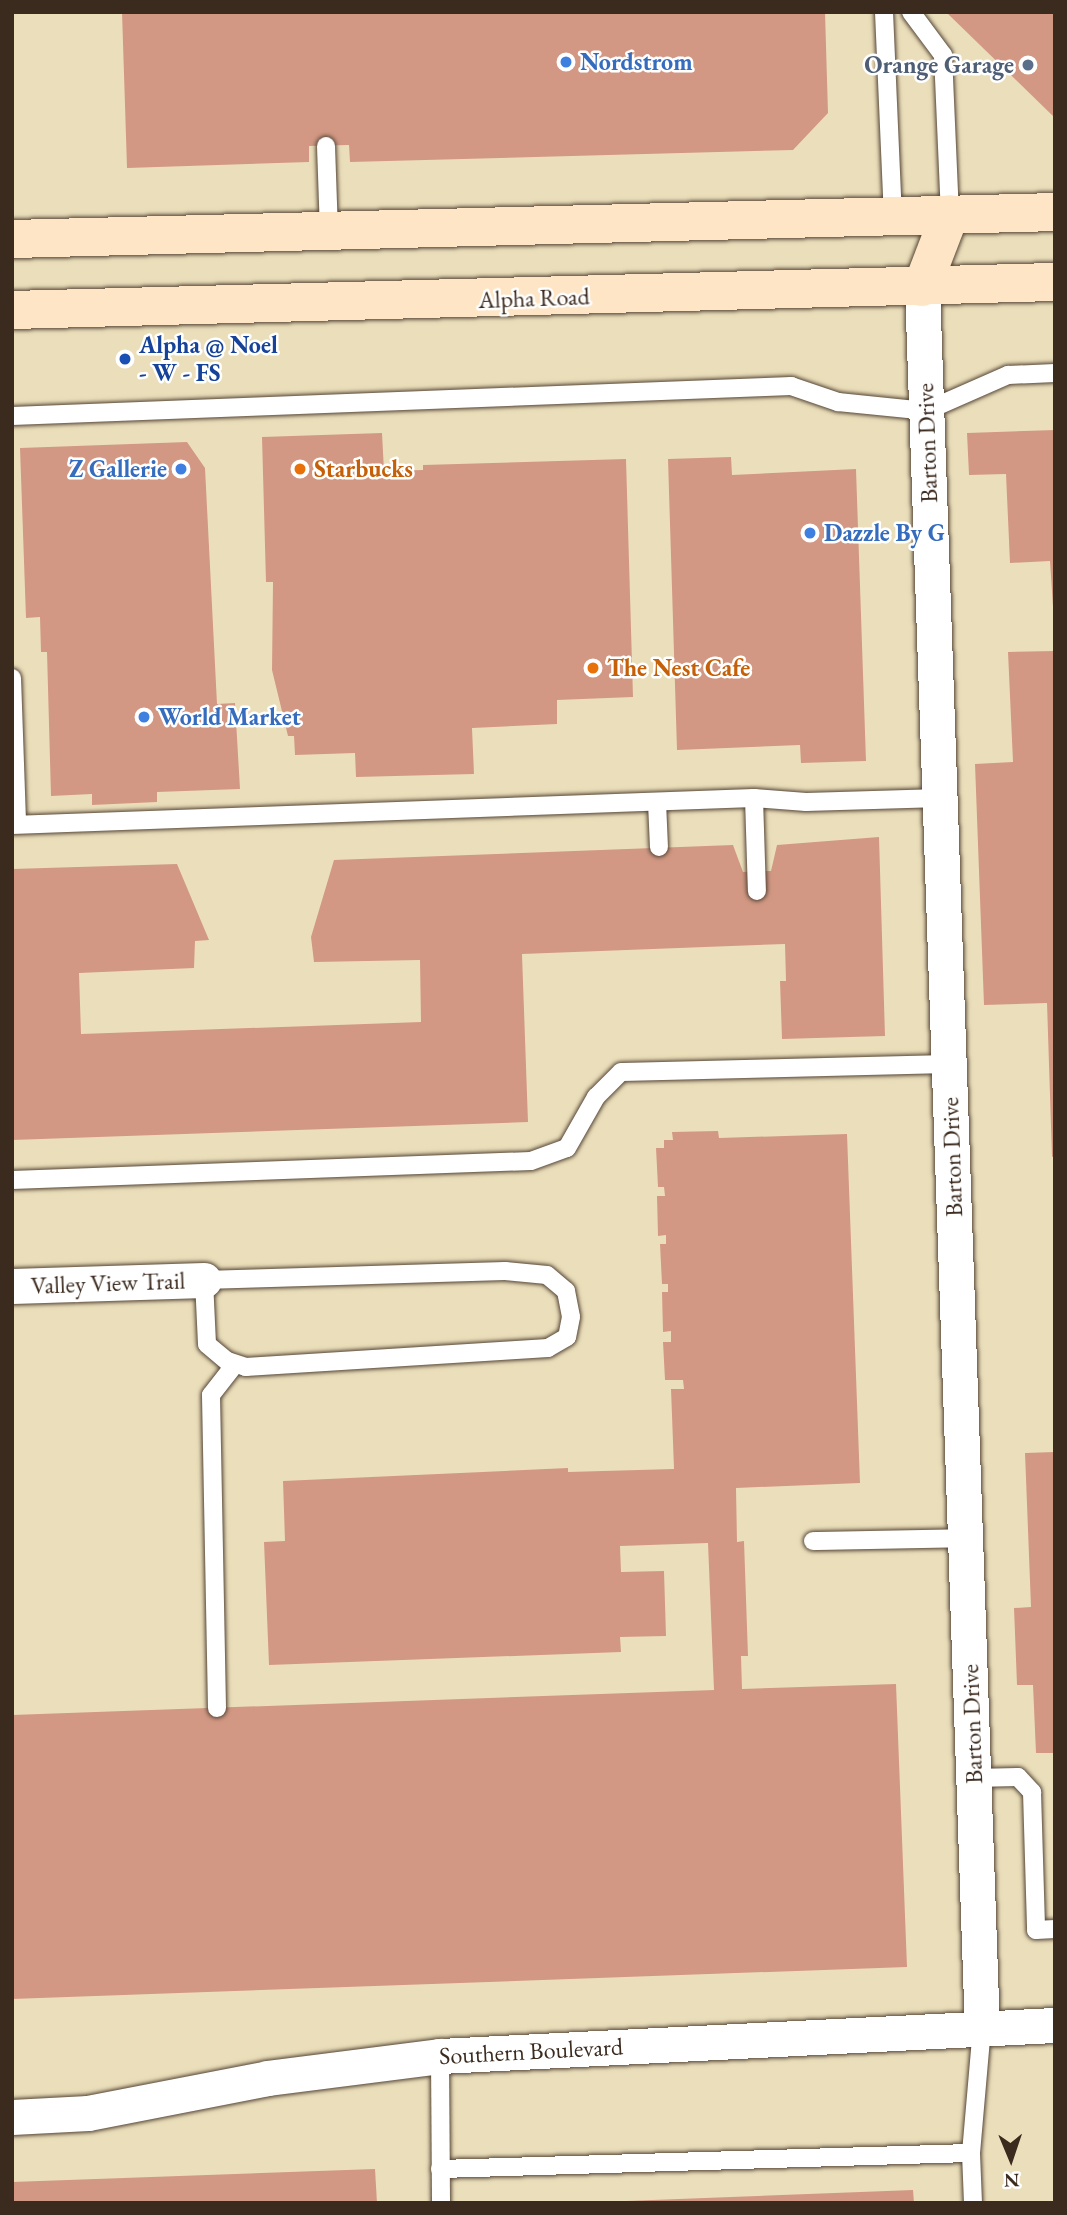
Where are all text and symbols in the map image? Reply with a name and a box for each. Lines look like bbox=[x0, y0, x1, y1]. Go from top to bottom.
place label: Nordstrom bbox=[580, 48, 693, 76]
place label: Orange Garage bbox=[864, 51, 1014, 79]
marker: Nordstrom bbox=[558, 54, 574, 70]
marker: Orange Garage bbox=[1020, 57, 1036, 73]
street label: Alpha Road bbox=[478, 282, 590, 314]
place label: Alpha @ Noel - W - FS bbox=[139, 331, 278, 387]
marker: Alpha @ Noel - W - FS bbox=[117, 351, 133, 367]
street label: Barton Drive bbox=[911, 383, 943, 503]
place label: Z Gallerie bbox=[69, 455, 167, 483]
place label: Starbucks bbox=[314, 455, 413, 483]
marker: Z Gallerie bbox=[173, 461, 189, 477]
marker: Starbucks bbox=[292, 461, 308, 477]
place label: Dazzle By G bbox=[824, 519, 945, 547]
marker: Dazzle By G bbox=[802, 525, 818, 541]
place label: The Nest Cafe bbox=[607, 654, 750, 682]
marker: The Nest Cafe bbox=[585, 660, 601, 676]
place label: World Market bbox=[158, 703, 301, 731]
marker: World Market bbox=[136, 709, 152, 725]
street label: Barton Drive bbox=[936, 1097, 968, 1217]
street label: Valley View Trail bbox=[30, 1266, 186, 1300]
street label: Barton Drive bbox=[956, 1664, 988, 1784]
street label: Southern Boulevard bbox=[438, 2032, 624, 2070]
north arrow bbox=[976, 2124, 1046, 2194]
text: N bbox=[1004, 2168, 1020, 2193]

